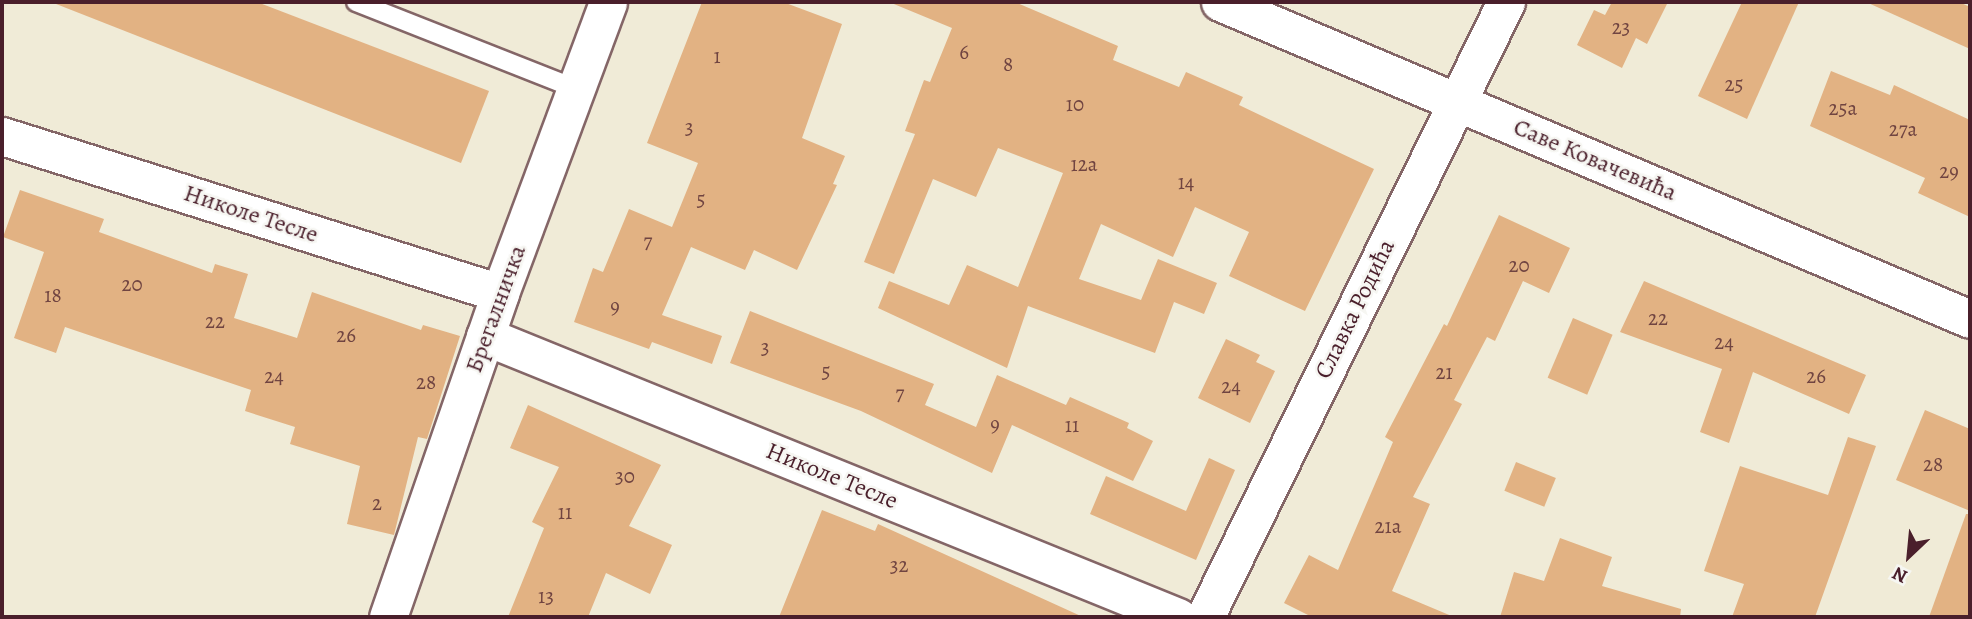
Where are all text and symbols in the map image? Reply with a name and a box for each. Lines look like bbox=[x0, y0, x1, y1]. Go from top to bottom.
house number: 23 bbox=[1612, 14, 1630, 40]
house number: 6 bbox=[959, 39, 969, 65]
house number: 1 bbox=[713, 43, 721, 69]
house number: 8 bbox=[1003, 51, 1013, 77]
house number: 25 bbox=[1724, 71, 1744, 97]
house number: 10 bbox=[1066, 91, 1084, 117]
house number: 25a bbox=[1829, 95, 1857, 121]
street label: Саве Ковачевића bbox=[1509, 113, 1681, 207]
house number: 3 bbox=[685, 114, 693, 140]
house number: 27a bbox=[1889, 116, 1917, 142]
house number: 12a bbox=[1071, 151, 1097, 177]
house number: 29 bbox=[1939, 158, 1959, 184]
house number: 14 bbox=[1178, 169, 1194, 195]
street label: Николе Тесле bbox=[180, 179, 322, 249]
house number: 5 bbox=[696, 186, 706, 212]
house number: 7 bbox=[644, 228, 652, 254]
street label: Славка Родића bbox=[1309, 235, 1401, 383]
street label: Брегалничка bbox=[460, 241, 532, 377]
house number: 20 bbox=[1508, 252, 1530, 278]
house number: 20 bbox=[121, 271, 143, 297]
house number: 18 bbox=[44, 282, 62, 308]
house number: 9 bbox=[610, 293, 620, 319]
house number: 22 bbox=[1648, 305, 1668, 331]
house number: 22 bbox=[205, 308, 225, 334]
house number: 26 bbox=[336, 322, 356, 348]
house number: 24 bbox=[1714, 329, 1734, 355]
house number: 3 bbox=[761, 334, 769, 360]
house number: 5 bbox=[821, 358, 831, 384]
house number: 21 bbox=[1435, 359, 1453, 385]
house number: 24 bbox=[264, 363, 284, 389]
house number: 26 bbox=[1806, 363, 1826, 389]
house number: 28 bbox=[416, 369, 436, 395]
house number: 24 bbox=[1221, 373, 1241, 399]
house number: 7 bbox=[896, 380, 904, 406]
house number: 9 bbox=[990, 411, 1000, 437]
house number: 11 bbox=[1065, 412, 1079, 438]
street label: Николе Тесле bbox=[762, 437, 902, 515]
house number: 28 bbox=[1923, 451, 1943, 477]
house number: 30 bbox=[615, 463, 635, 489]
house number: 2 bbox=[372, 490, 382, 516]
house number: 11 bbox=[558, 499, 572, 525]
house number: 21a bbox=[1375, 513, 1401, 539]
north arrow bbox=[1874, 521, 1944, 591]
house number: 32 bbox=[890, 552, 908, 578]
text: N bbox=[1888, 560, 1912, 590]
house number: 13 bbox=[538, 583, 554, 609]

